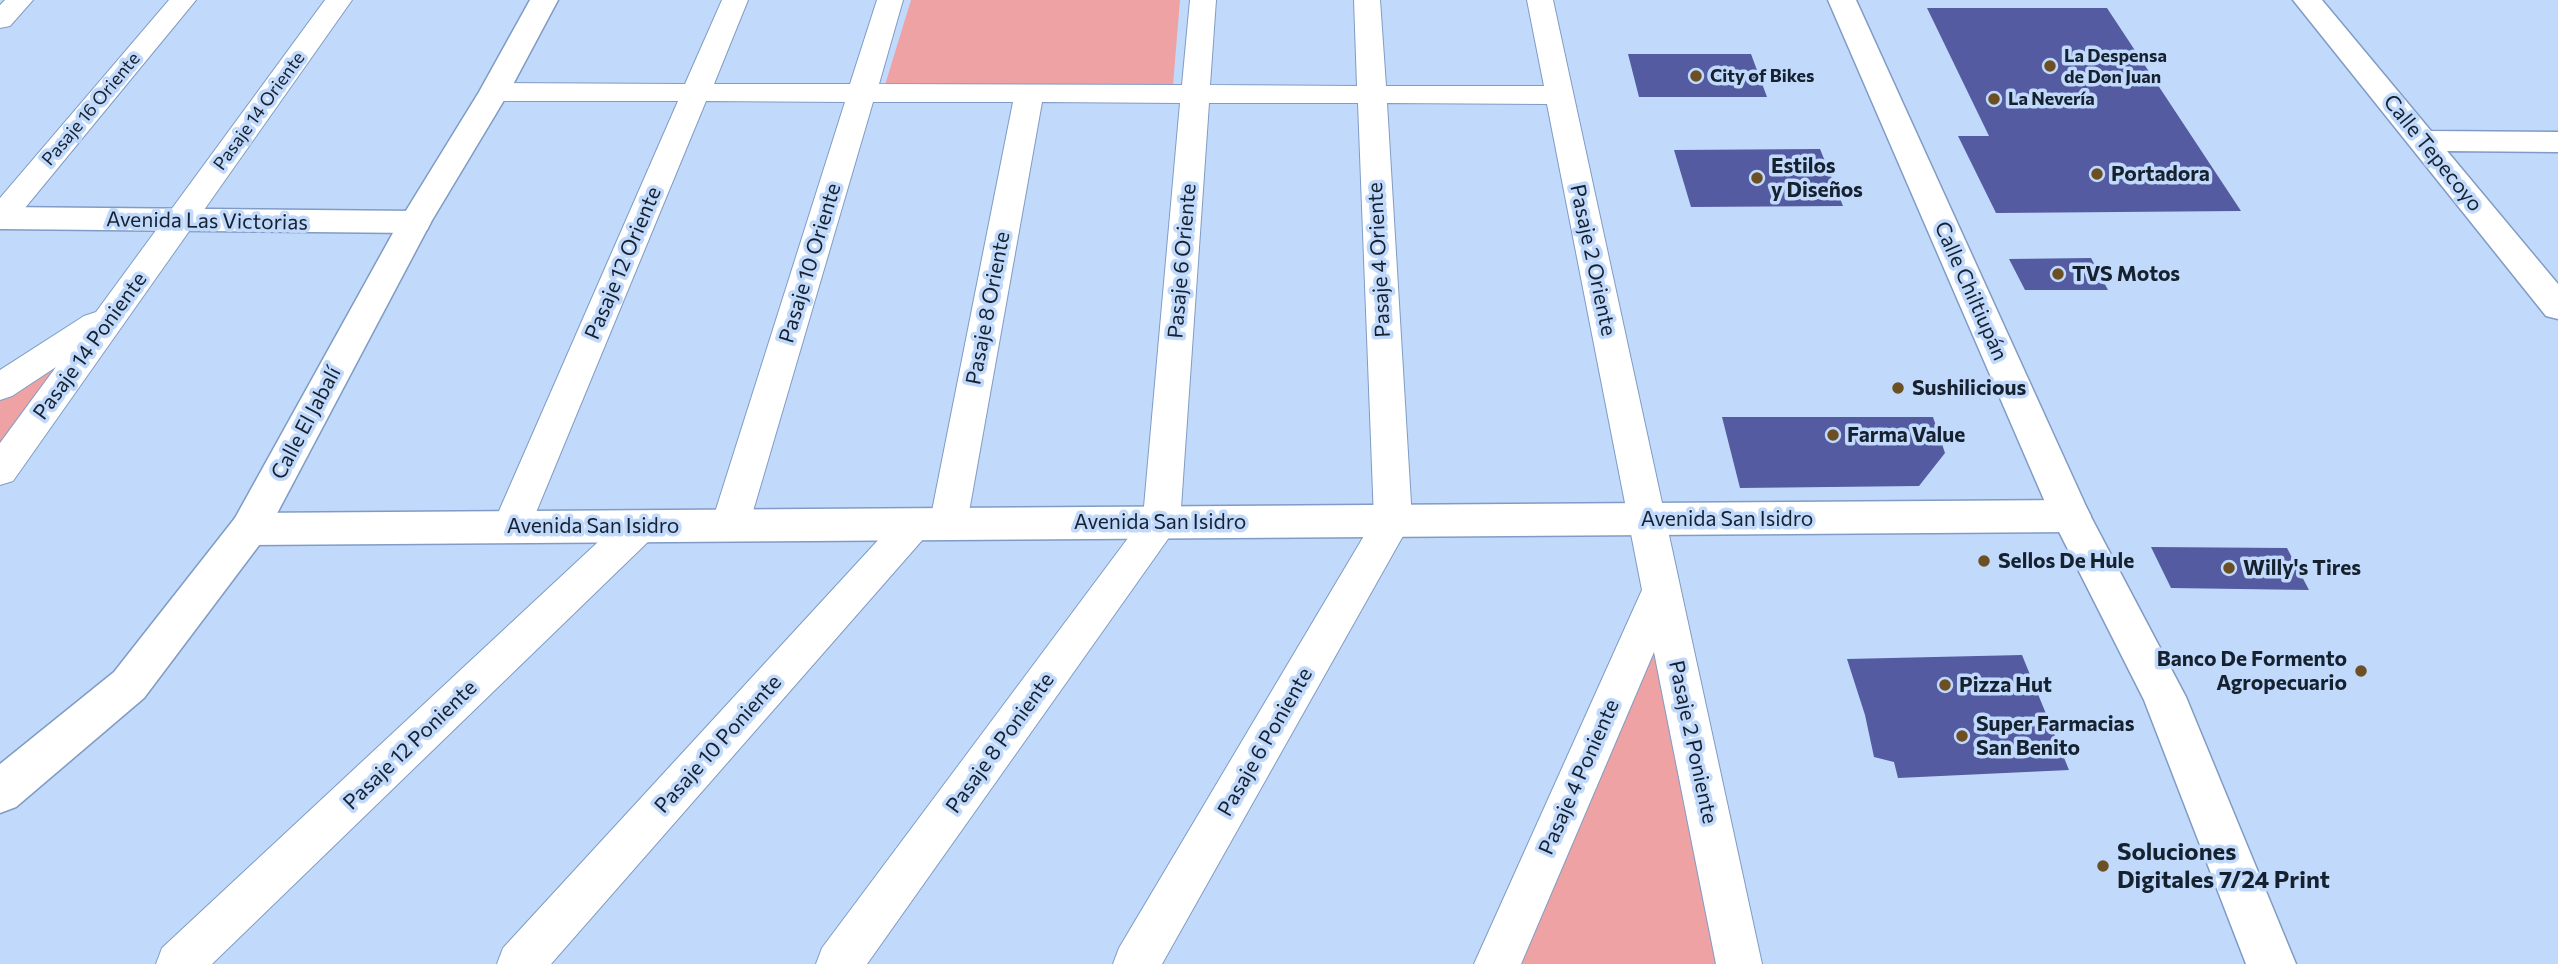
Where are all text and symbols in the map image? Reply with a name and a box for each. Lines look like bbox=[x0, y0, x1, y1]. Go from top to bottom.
place label: La Despensa de Don Juan bbox=[2064, 45, 2167, 88]
street label: Pasaje 16 Oriente bbox=[37, 48, 145, 170]
street label: Pasaje 14 Oriente bbox=[209, 48, 309, 174]
marker: La Despensa de Don Juan bbox=[2042, 58, 2058, 74]
place label: City of Bikes bbox=[1710, 65, 1814, 87]
marker: City of Bikes bbox=[1688, 68, 1704, 84]
place label: La Nevería bbox=[2008, 88, 2095, 110]
street label: Calle Tepecoyo bbox=[2378, 89, 2488, 217]
marker: La Nevería bbox=[1986, 91, 2002, 107]
place label: Estilos y Diseños bbox=[1771, 153, 1863, 203]
place label: Portadora bbox=[2111, 161, 2210, 187]
marker: Portadora bbox=[2089, 166, 2105, 182]
marker: Estilos y Diseños bbox=[1749, 170, 1765, 186]
street label: Pasaje 10 Oriente bbox=[774, 180, 846, 346]
street label: Pasaje 6 Oriente bbox=[1163, 182, 1201, 340]
street label: Pasaje 4 Oriente bbox=[1362, 182, 1396, 338]
street label: Pasaje 2 Oriente bbox=[1565, 182, 1621, 338]
street label: Pasaje 12 Oriente bbox=[579, 183, 667, 343]
street label: Avenida Las Victorias bbox=[106, 207, 308, 235]
street label: Calle Chiltiupán bbox=[1929, 218, 2013, 364]
street label: Pasaje 8 Oriente bbox=[961, 229, 1015, 387]
place label: TVS Motos bbox=[2072, 261, 2180, 287]
marker: TVS Motos bbox=[2050, 266, 2066, 282]
street label: Pasaje 14 Poniente bbox=[28, 267, 152, 425]
street label: Calle El Jabalí bbox=[266, 362, 346, 484]
place label: Sushilicious bbox=[1912, 375, 2026, 401]
marker: Sushilicious bbox=[1890, 380, 1906, 396]
place label: Farma Value bbox=[1847, 422, 1965, 448]
marker: Farma Value bbox=[1825, 427, 1841, 443]
street label: Avenida San Isidro bbox=[1641, 506, 1813, 532]
street label: Avenida San Isidro bbox=[1074, 509, 1246, 535]
street label: Avenida San Isidro bbox=[507, 513, 679, 539]
place label: Sellos De Hule bbox=[1998, 548, 2134, 574]
marker: Sellos De Hule bbox=[1976, 553, 1992, 569]
place label: Willy's Tires bbox=[2243, 555, 2361, 581]
marker: Willy's Tires bbox=[2221, 560, 2237, 576]
place label: Banco De Formento Agropecuario bbox=[2157, 646, 2347, 696]
street label: Pasaje 2 Poniente bbox=[1663, 658, 1723, 826]
street label: Pasaje 6 Poniente bbox=[1212, 663, 1318, 821]
marker: Banco De Formento Agropecuario bbox=[2353, 663, 2369, 679]
street label: Pasaje 8 Poniente bbox=[941, 668, 1059, 818]
street label: Pasaje 10 Poniente bbox=[649, 670, 787, 818]
place label: Pizza Hut bbox=[1959, 672, 2052, 698]
street label: Pasaje 12 Poniente bbox=[338, 675, 482, 815]
marker: Pizza Hut bbox=[1937, 677, 1953, 693]
street label: Pasaje 4 Poniente bbox=[1533, 695, 1625, 859]
place label: Super Farmacias San Benito bbox=[1976, 711, 2134, 761]
marker: Super Farmacias San Benito bbox=[1954, 728, 1970, 744]
place label: Soluciones Digitales 7/24 Print bbox=[2117, 838, 2330, 894]
marker: Soluciones Digitales 7/24 Print bbox=[2095, 858, 2111, 874]

